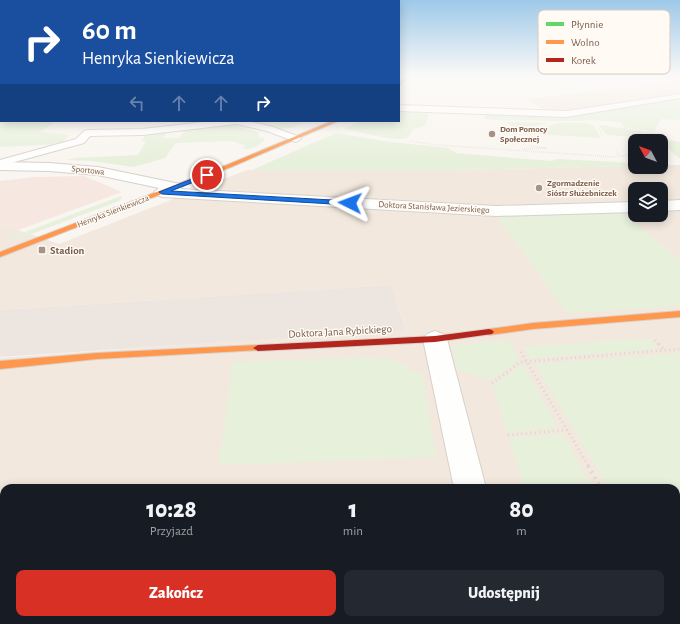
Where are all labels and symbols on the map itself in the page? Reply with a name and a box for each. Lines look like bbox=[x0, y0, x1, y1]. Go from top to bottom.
legend bbox=[538, 10, 670, 74]
text: Płynnie bbox=[571, 19, 603, 30]
text: Wolno bbox=[571, 37, 600, 48]
text: Korek bbox=[571, 55, 596, 66]
place label: Dom Pomocy Społecznej bbox=[500, 125, 548, 144]
marker: Dom Pomocy Społecznej bbox=[487, 129, 497, 139]
north arrow bbox=[628, 134, 668, 174]
pin bbox=[190, 158, 224, 192]
street label: Sportowa bbox=[71, 164, 105, 177]
place label: Zgormadzenie Sióstr Służebniczek bbox=[547, 179, 617, 198]
position arrow bbox=[329, 182, 371, 224]
marker: Zgormadzenie Sióstr Służebniczek bbox=[534, 183, 544, 193]
street label: Henryka Sienkiewicza bbox=[76, 194, 150, 229]
street label: Doktora Stanisława Jezierskiego bbox=[378, 200, 490, 215]
marker: Stadion bbox=[37, 245, 47, 255]
place label: Stadion bbox=[50, 245, 85, 256]
street label: Doktora Jana Rybickiego bbox=[288, 323, 392, 340]

